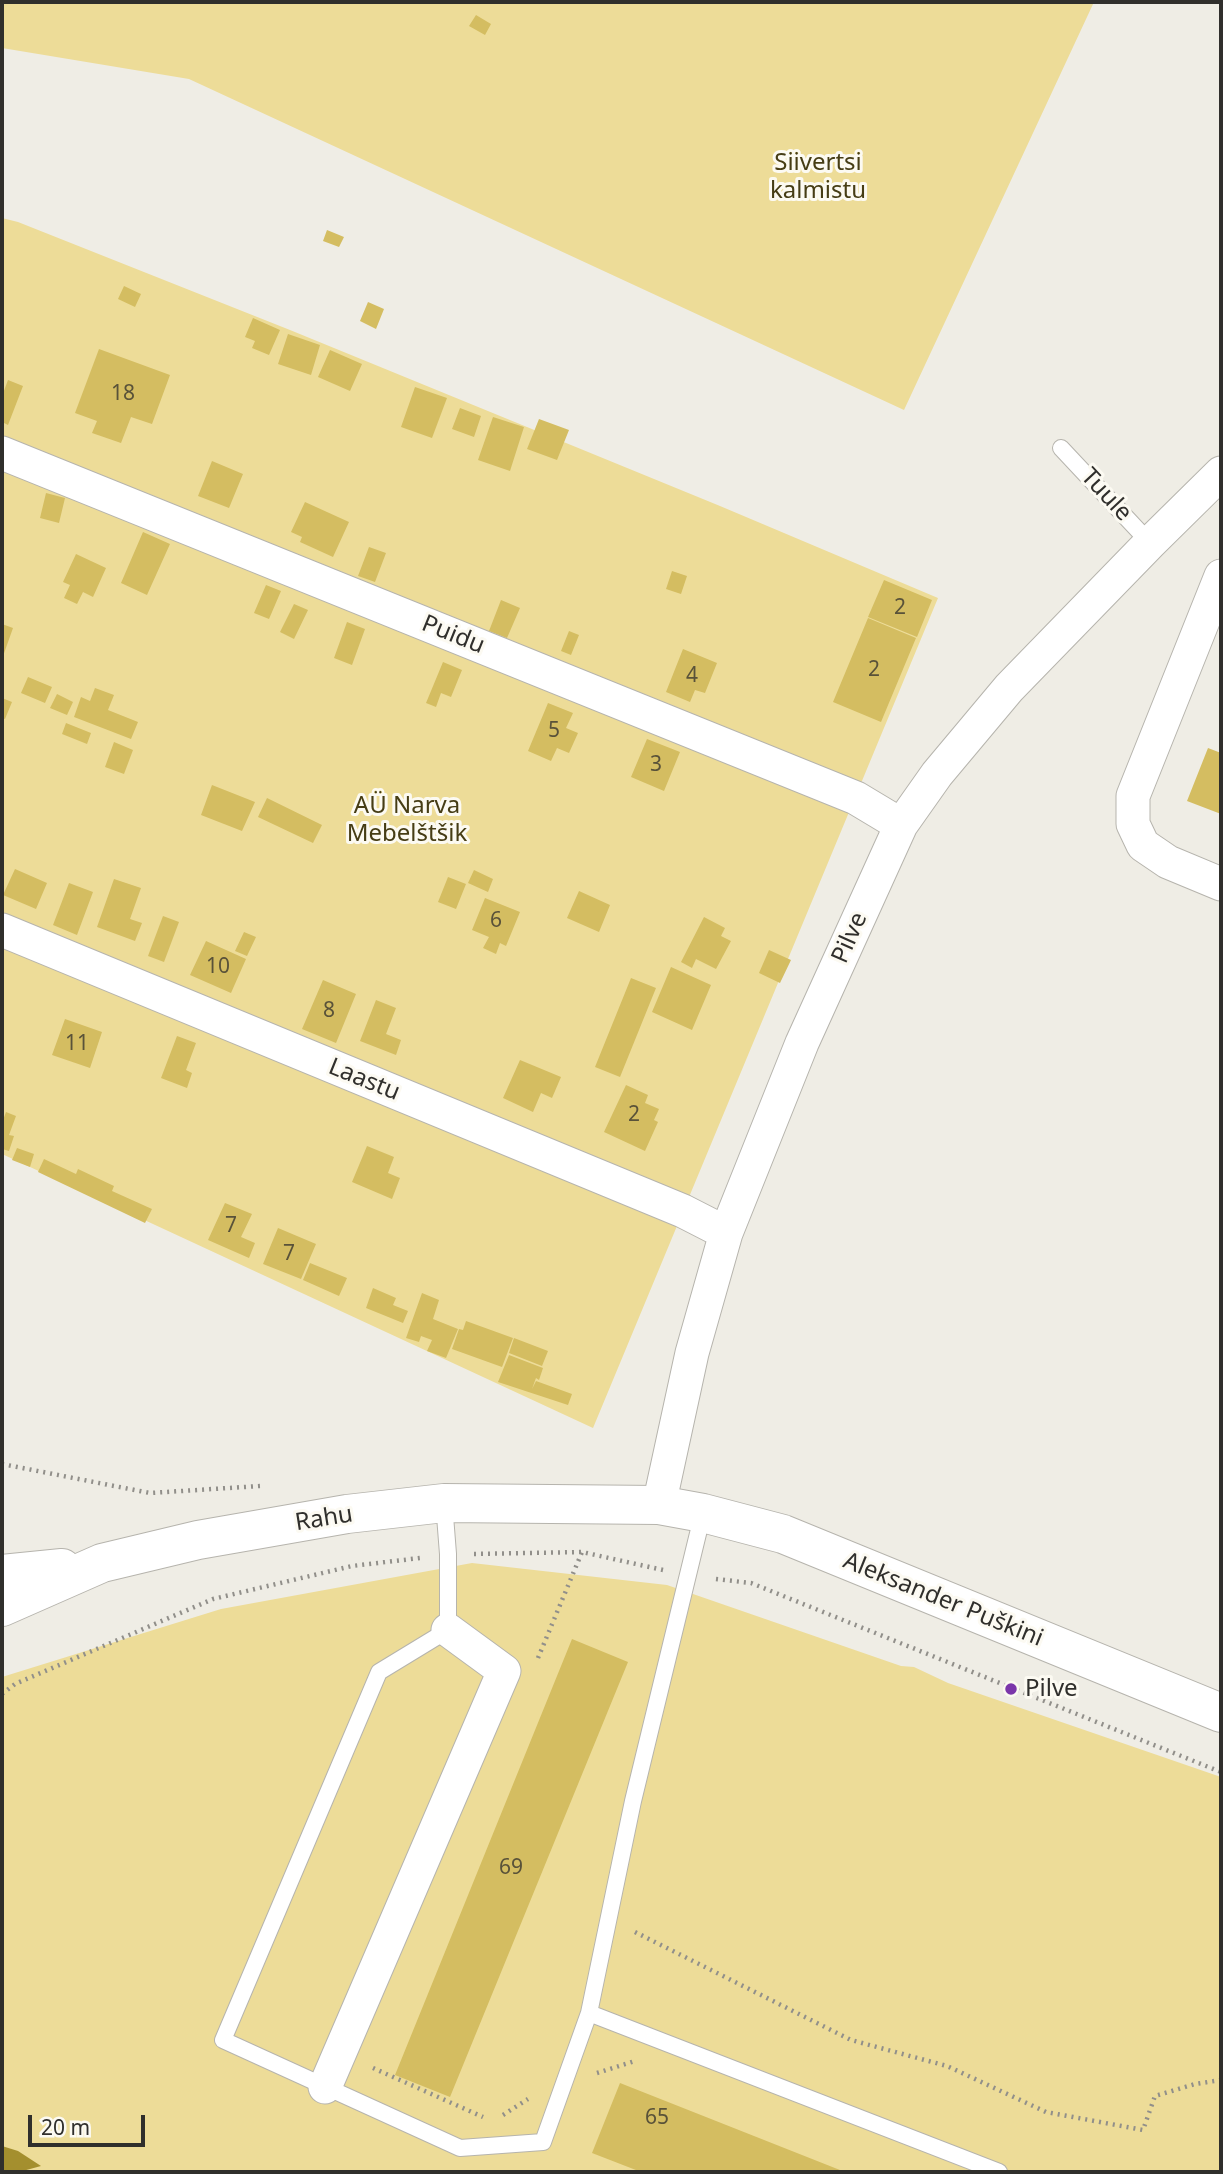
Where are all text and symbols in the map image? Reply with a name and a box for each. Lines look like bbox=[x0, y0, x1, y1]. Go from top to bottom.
park label: Siivertsi kalmistu bbox=[770, 149, 866, 205]
house number: 18 bbox=[111, 381, 135, 407]
street label: Tuule bbox=[1074, 463, 1138, 527]
house number: 2 bbox=[894, 595, 906, 621]
street label: Puidu bbox=[417, 609, 489, 661]
house number: 2 bbox=[868, 657, 880, 683]
house number: 4 bbox=[686, 663, 698, 689]
house number: 5 bbox=[548, 718, 560, 744]
house number: 3 bbox=[650, 752, 662, 778]
park label: AÜ Narva Mebelštšik bbox=[347, 792, 467, 848]
house number: 6 bbox=[490, 908, 502, 934]
street label: Pilve bbox=[826, 908, 874, 968]
house number: 10 bbox=[206, 954, 230, 980]
house number: 8 bbox=[323, 998, 335, 1024]
house number: 11 bbox=[65, 1031, 89, 1057]
street label: Laastu bbox=[324, 1053, 404, 1107]
house number: 2 bbox=[628, 1102, 640, 1128]
house number: 7 bbox=[225, 1213, 237, 1239]
house number: 7 bbox=[283, 1241, 295, 1267]
street label: Rahu bbox=[293, 1500, 355, 1538]
street label: Aleksander Puškini bbox=[839, 1547, 1047, 1653]
place label: Pilve bbox=[1025, 1675, 1078, 1703]
marker: Pilve bbox=[1003, 1681, 1019, 1697]
house number: 69 bbox=[499, 1855, 523, 1881]
scale bar bbox=[32, 2100, 149, 2144]
house number: 65 bbox=[645, 2105, 669, 2131]
text: 20 m bbox=[41, 2113, 90, 2141]

